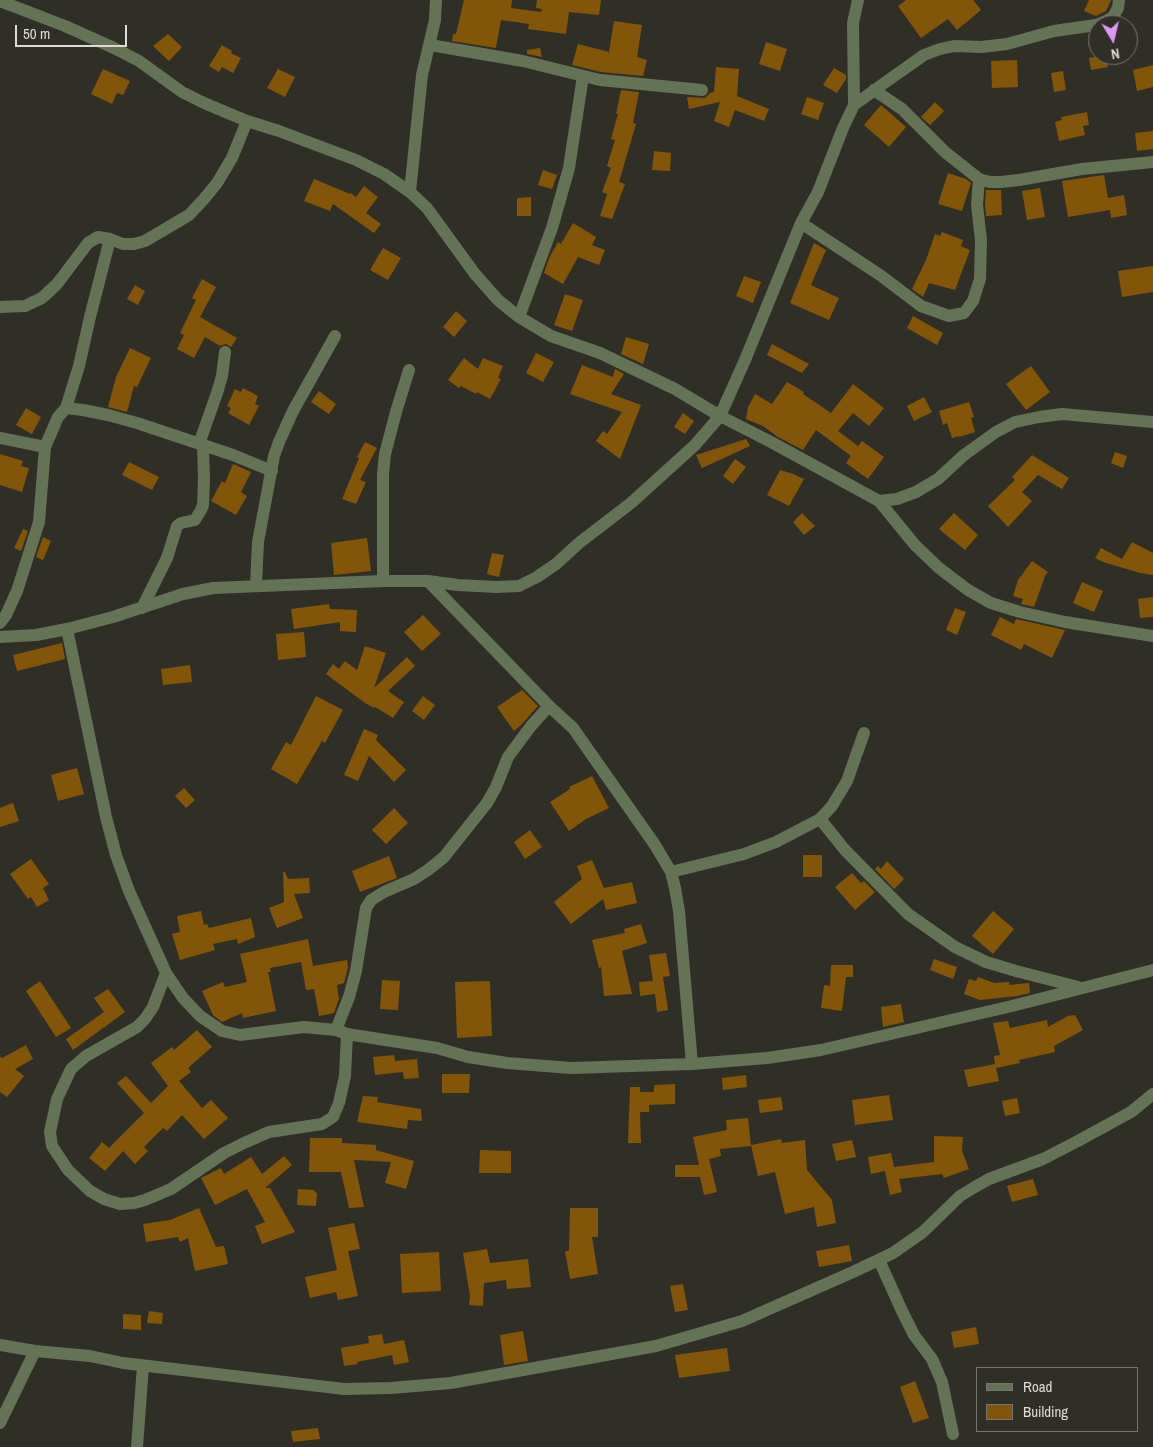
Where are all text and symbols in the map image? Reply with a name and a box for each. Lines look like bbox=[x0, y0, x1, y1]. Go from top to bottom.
scale bar bbox=[18, 15, 130, 47]
north arrow bbox=[1088, 15, 1138, 65]
text: 50 m bbox=[23, 23, 50, 44]
text: N bbox=[1110, 44, 1121, 63]
legend bbox=[976, 1367, 1138, 1432]
text: Road bbox=[1023, 1376, 1052, 1397]
text: Building bbox=[1023, 1401, 1068, 1422]

